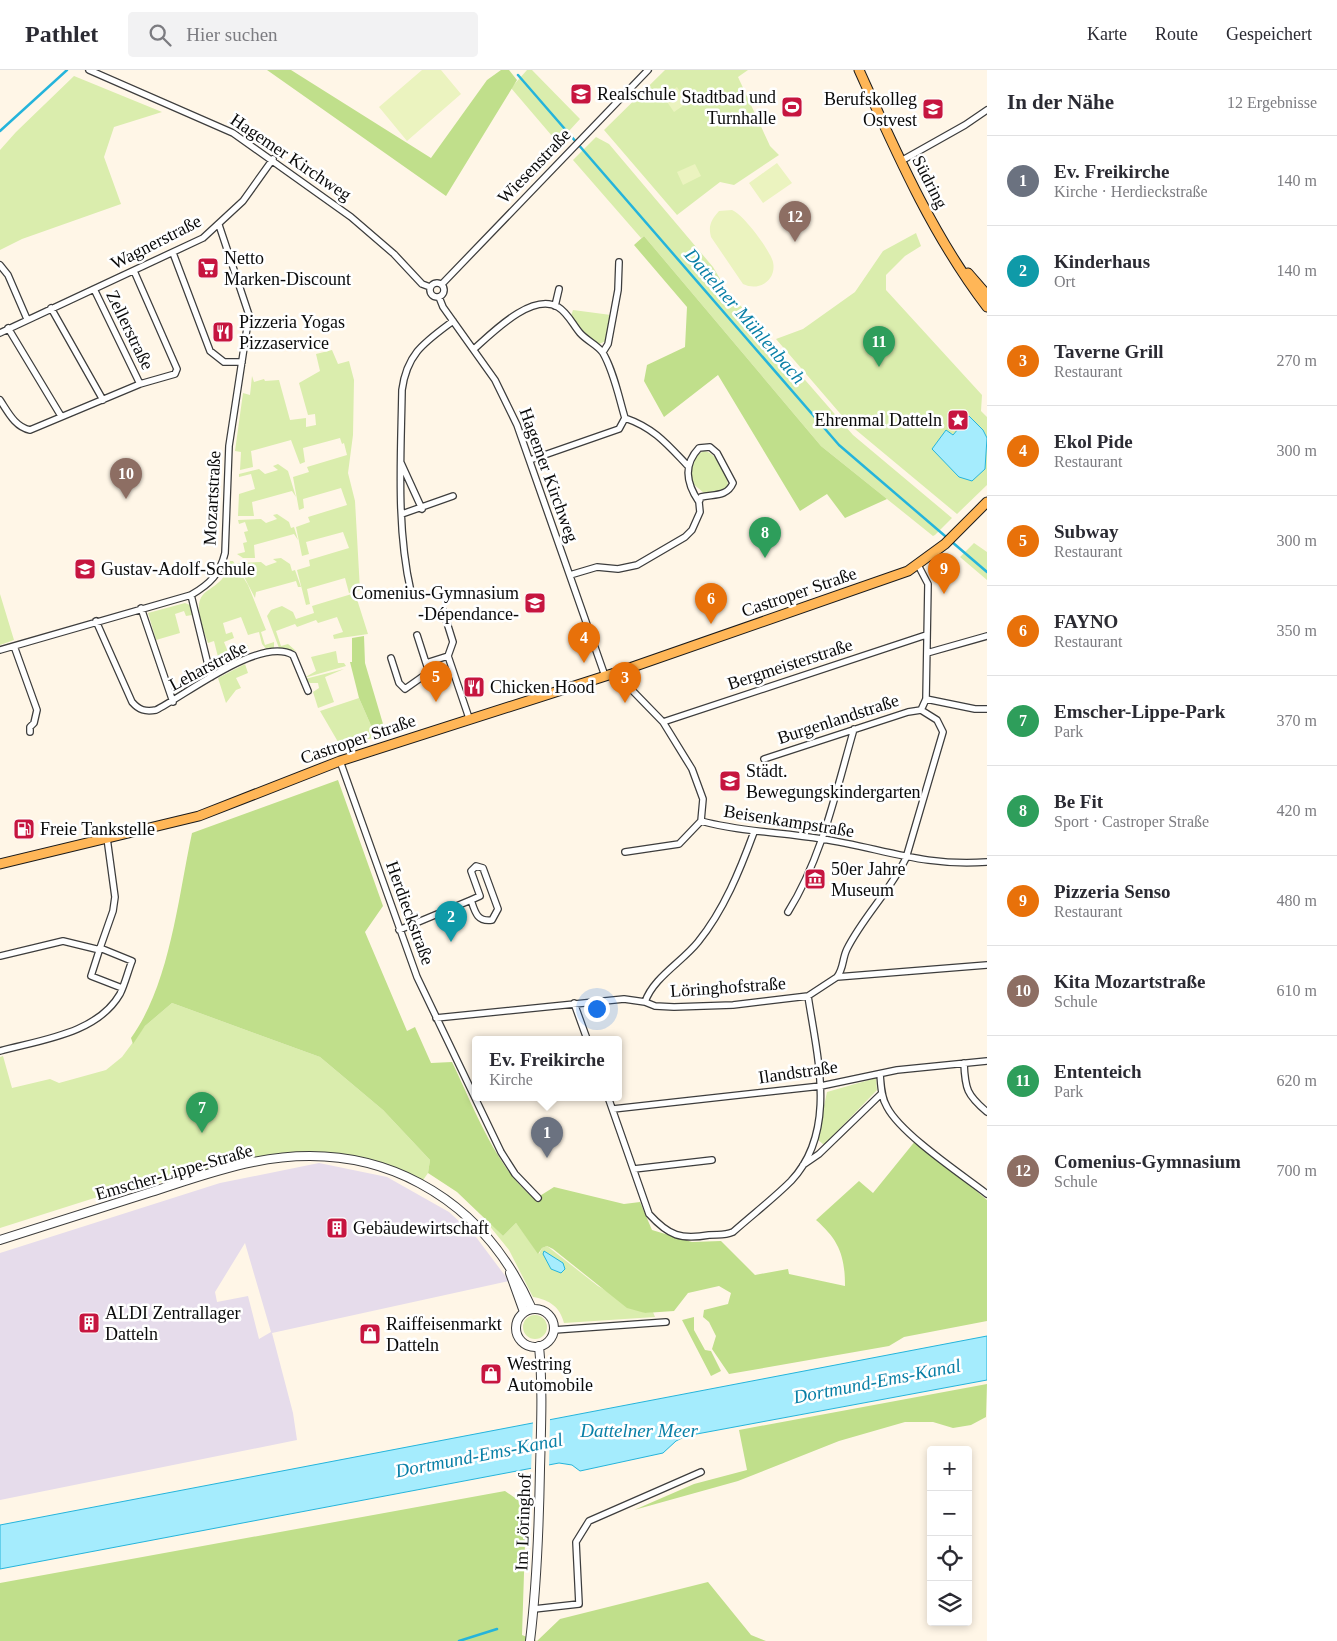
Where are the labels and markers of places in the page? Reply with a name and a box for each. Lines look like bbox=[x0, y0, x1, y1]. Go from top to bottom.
school or university icon: Realschule bbox=[569, 82, 593, 106]
place label: Realschule bbox=[597, 84, 676, 104]
place label: Stadtbad und Turnhalle bbox=[682, 87, 776, 128]
place label: Berufskolleg Ostvest bbox=[824, 89, 917, 130]
sports icon: Stadtbad und Turnhalle bbox=[780, 95, 804, 119]
school or university icon: Berufskolleg Ostvest bbox=[921, 97, 945, 121]
pin: 12 bbox=[779, 201, 811, 242]
place label: Netto Marken-Discount bbox=[224, 248, 351, 289]
supermarket icon: Netto Marken-Discount bbox=[196, 256, 220, 280]
place label: Pizzeria Yogas Pizzaservice bbox=[239, 312, 345, 353]
restaurant icon: Pizzeria Yogas Pizzaservice bbox=[211, 320, 235, 344]
pin: 11 bbox=[863, 326, 895, 367]
place icon: Ehrenmal Datteln bbox=[946, 408, 970, 432]
place label: Ehrenmal Datteln bbox=[815, 410, 942, 430]
pin: 10 bbox=[110, 458, 142, 499]
pin: 8 bbox=[749, 517, 781, 558]
pin: 9 bbox=[928, 553, 960, 594]
school or university icon: Gustav-Adolf-Schule bbox=[73, 557, 97, 581]
place label: Gustav-Adolf-Schule bbox=[101, 559, 255, 579]
place label: Comenius-Gymnasium -Dépendance- bbox=[352, 583, 519, 624]
pin: 6 bbox=[695, 583, 727, 624]
school or university icon: Comenius-Gymnasium -Dépendance- bbox=[523, 591, 547, 615]
pin: 4 bbox=[568, 622, 600, 663]
pin: 5 bbox=[420, 661, 452, 702]
pin: 3 bbox=[609, 662, 641, 703]
restaurant icon: Chicken Hood bbox=[462, 675, 486, 699]
place label: Chicken Hood bbox=[490, 677, 594, 697]
place label: Städt. Bewegungskindergarten bbox=[746, 761, 921, 802]
school or university icon: Städt. Bewegungskindergarten bbox=[718, 769, 742, 793]
fuel station icon: Freie Tankstelle bbox=[12, 817, 36, 841]
place label: Freie Tankstelle bbox=[40, 819, 155, 839]
place label: 50er Jahre Museum bbox=[831, 859, 905, 900]
museum icon: 50er Jahre Museum bbox=[803, 867, 827, 891]
pin: 2 bbox=[435, 901, 467, 942]
pin: 7 bbox=[186, 1092, 218, 1133]
pin: 1 bbox=[531, 1117, 563, 1158]
building icon: Gebäudewirtschaft bbox=[325, 1216, 349, 1240]
place label: Gebäudewirtschaft bbox=[353, 1218, 489, 1238]
place label: ALDI Zentrallager Datteln bbox=[105, 1303, 240, 1344]
building icon: ALDI Zentrallager Datteln bbox=[77, 1311, 101, 1335]
place label: Raiffeisenmarkt Datteln bbox=[386, 1314, 502, 1355]
shop icon: Raiffeisenmarkt Datteln bbox=[358, 1322, 382, 1346]
place label: Westring Automobile bbox=[507, 1354, 593, 1395]
shop icon: Westring Automobile bbox=[479, 1362, 503, 1386]

